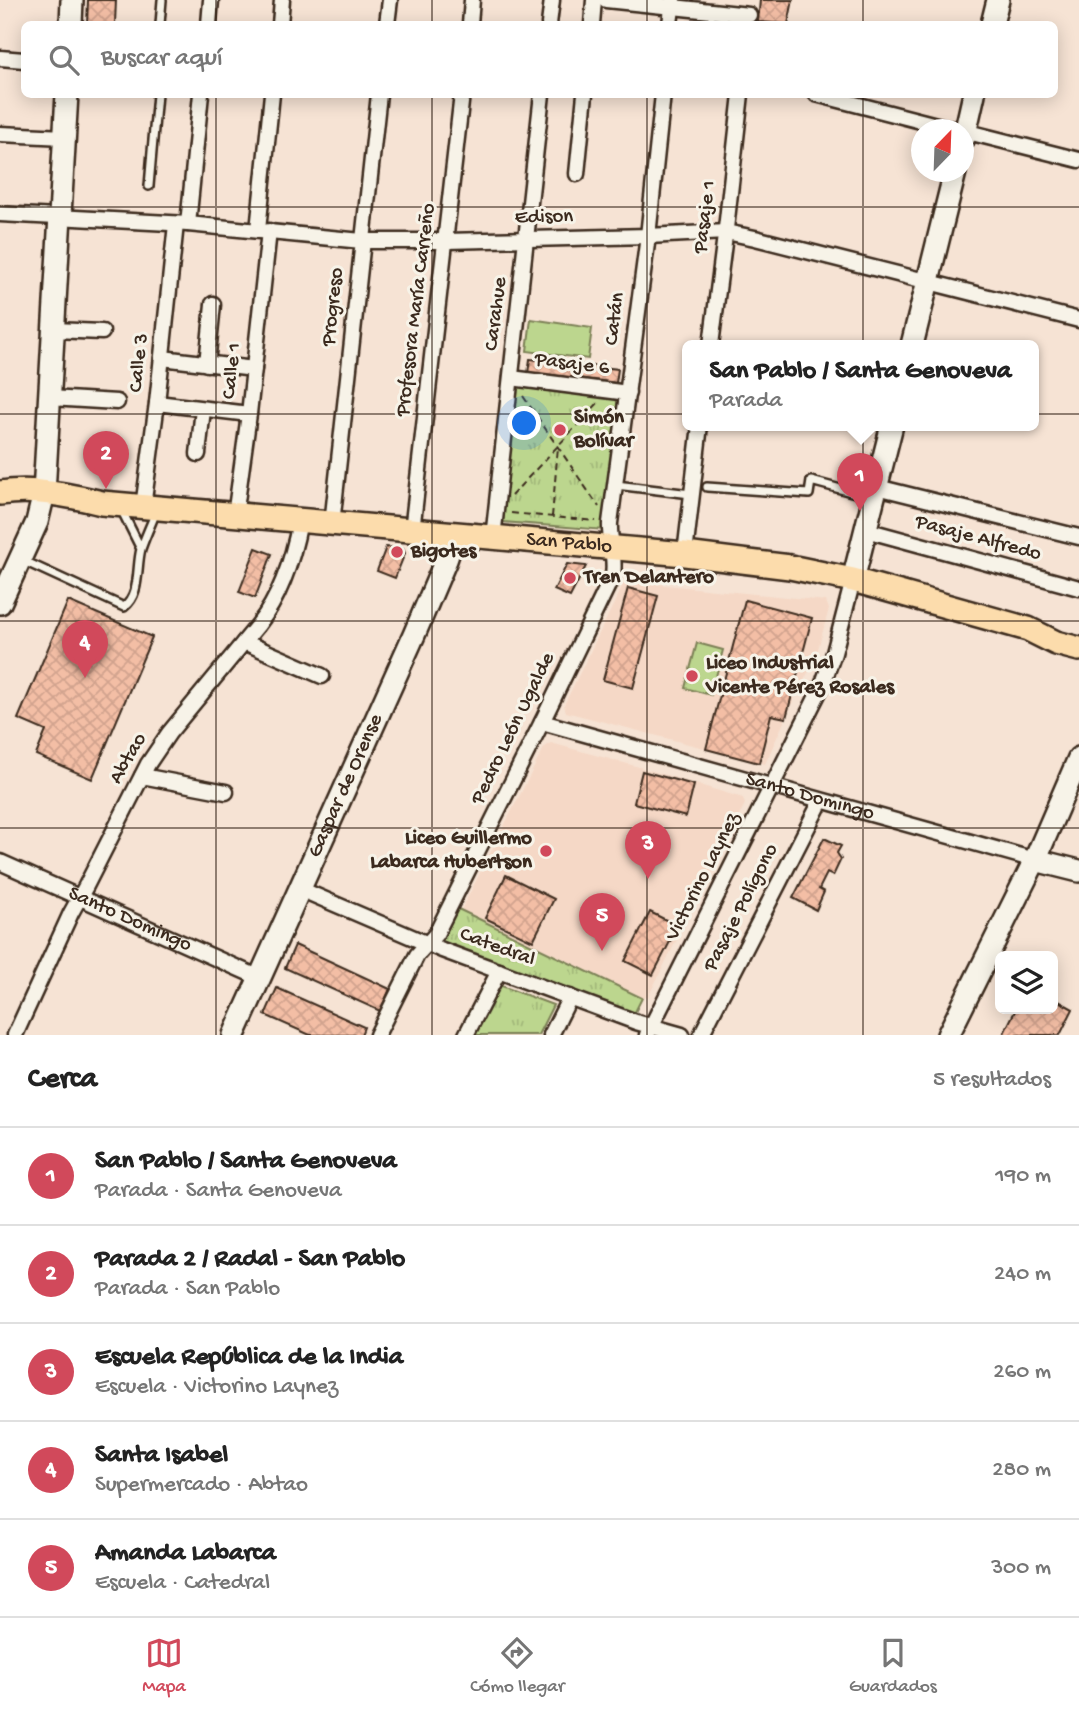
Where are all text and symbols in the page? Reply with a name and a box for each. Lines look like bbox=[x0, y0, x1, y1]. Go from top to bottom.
search box bbox=[21, 21, 1058, 98]
icon: search bbox=[45, 41, 83, 79]
text: Buscar aquí bbox=[101, 44, 223, 75]
north arrow bbox=[911, 119, 974, 182]
street label: Pasaje 1 bbox=[689, 179, 723, 256]
street label: Profesora María Carreño bbox=[391, 202, 442, 419]
street label: Edison bbox=[515, 205, 574, 231]
street label: Progreso bbox=[317, 266, 351, 348]
street label: Carahue bbox=[480, 275, 514, 352]
street label: Catán bbox=[600, 291, 632, 347]
street label: Calle 3 bbox=[124, 332, 156, 394]
popup bbox=[682, 340, 1039, 431]
street label: Calle 1 bbox=[218, 342, 248, 400]
street label: Pasaje 6 bbox=[532, 348, 611, 382]
text: San Pablo / Santa Genoveva bbox=[710, 357, 1011, 388]
text: Parada bbox=[710, 388, 782, 415]
your location bbox=[507, 406, 541, 440]
place label: Simón Bolívar bbox=[573, 406, 636, 455]
marker: Simón Bolívar bbox=[552, 422, 568, 438]
pin: 2 bbox=[83, 431, 129, 489]
pin: 1 bbox=[837, 453, 883, 511]
street label: Pasaje Alfredo bbox=[911, 510, 1044, 568]
street label: San Pablo bbox=[525, 528, 613, 560]
place label: Bigotes bbox=[410, 540, 478, 565]
marker: Bigotes bbox=[389, 544, 405, 560]
place label: Tren Delantero bbox=[582, 566, 714, 591]
marker: Tren Delantero bbox=[562, 570, 578, 586]
pin: 4 bbox=[62, 620, 108, 678]
street label: Pedro León Ugalde bbox=[466, 648, 562, 810]
place label: Liceo Industrial Vicente Pérez Rosales bbox=[705, 652, 895, 701]
marker: Liceo Industrial Vicente Pérez Rosales bbox=[684, 668, 700, 684]
street label: Gaspar de Orense bbox=[303, 709, 390, 862]
street label: Abtao bbox=[105, 729, 154, 789]
street label: Santo Domingo bbox=[742, 767, 877, 827]
street label: Victorino Laynez bbox=[661, 808, 747, 946]
pin: 3 bbox=[625, 821, 671, 879]
place label: Liceo Guillermo Labarca Hubertson bbox=[370, 827, 533, 876]
street label: Pasaje Polígono bbox=[699, 840, 785, 977]
marker: Liceo Guillermo Labarca Hubertson bbox=[538, 843, 554, 859]
street label: Santo Domingo bbox=[64, 881, 196, 958]
pin: 5 bbox=[579, 893, 625, 951]
street label: Catedral bbox=[456, 923, 538, 973]
map controls bbox=[995, 951, 1058, 1014]
button: layers bbox=[995, 951, 1058, 1014]
text: Cerca bbox=[28, 1063, 97, 1098]
text: 5 resultados bbox=[933, 1067, 1051, 1094]
text: San Pablo / Santa Genoveva bbox=[95, 1147, 397, 1178]
text: 1 bbox=[46, 1163, 56, 1190]
text: 190 m bbox=[995, 1163, 1051, 1190]
text: Parada · Santa Genoveva bbox=[95, 1178, 342, 1205]
text: Parada 2 / Radal - San Pablo bbox=[95, 1245, 405, 1276]
text: 2 bbox=[45, 1261, 57, 1288]
text: 240 m bbox=[994, 1261, 1051, 1288]
text: Parada · San Pablo bbox=[95, 1276, 280, 1303]
text: Escuela República de la India bbox=[95, 1343, 403, 1374]
text: 3 bbox=[45, 1359, 57, 1386]
text: 260 m bbox=[993, 1359, 1051, 1386]
text: Escuela · Victorino Laynez bbox=[95, 1374, 338, 1401]
text: Santa Isabel bbox=[95, 1441, 228, 1472]
text: 4 bbox=[46, 1457, 56, 1484]
text: 280 m bbox=[992, 1457, 1051, 1484]
text: Supermercado · Abtao bbox=[95, 1472, 308, 1499]
text: Amanda Labarca bbox=[95, 1539, 276, 1570]
text: 5 bbox=[45, 1555, 57, 1582]
text: 300 m bbox=[991, 1555, 1051, 1582]
text: Escuela · Catedral bbox=[95, 1570, 270, 1597]
tab: Mapa bbox=[142, 1634, 186, 1699]
tab: Cómo llegar bbox=[470, 1634, 565, 1699]
tab: Guardados bbox=[849, 1634, 937, 1699]

